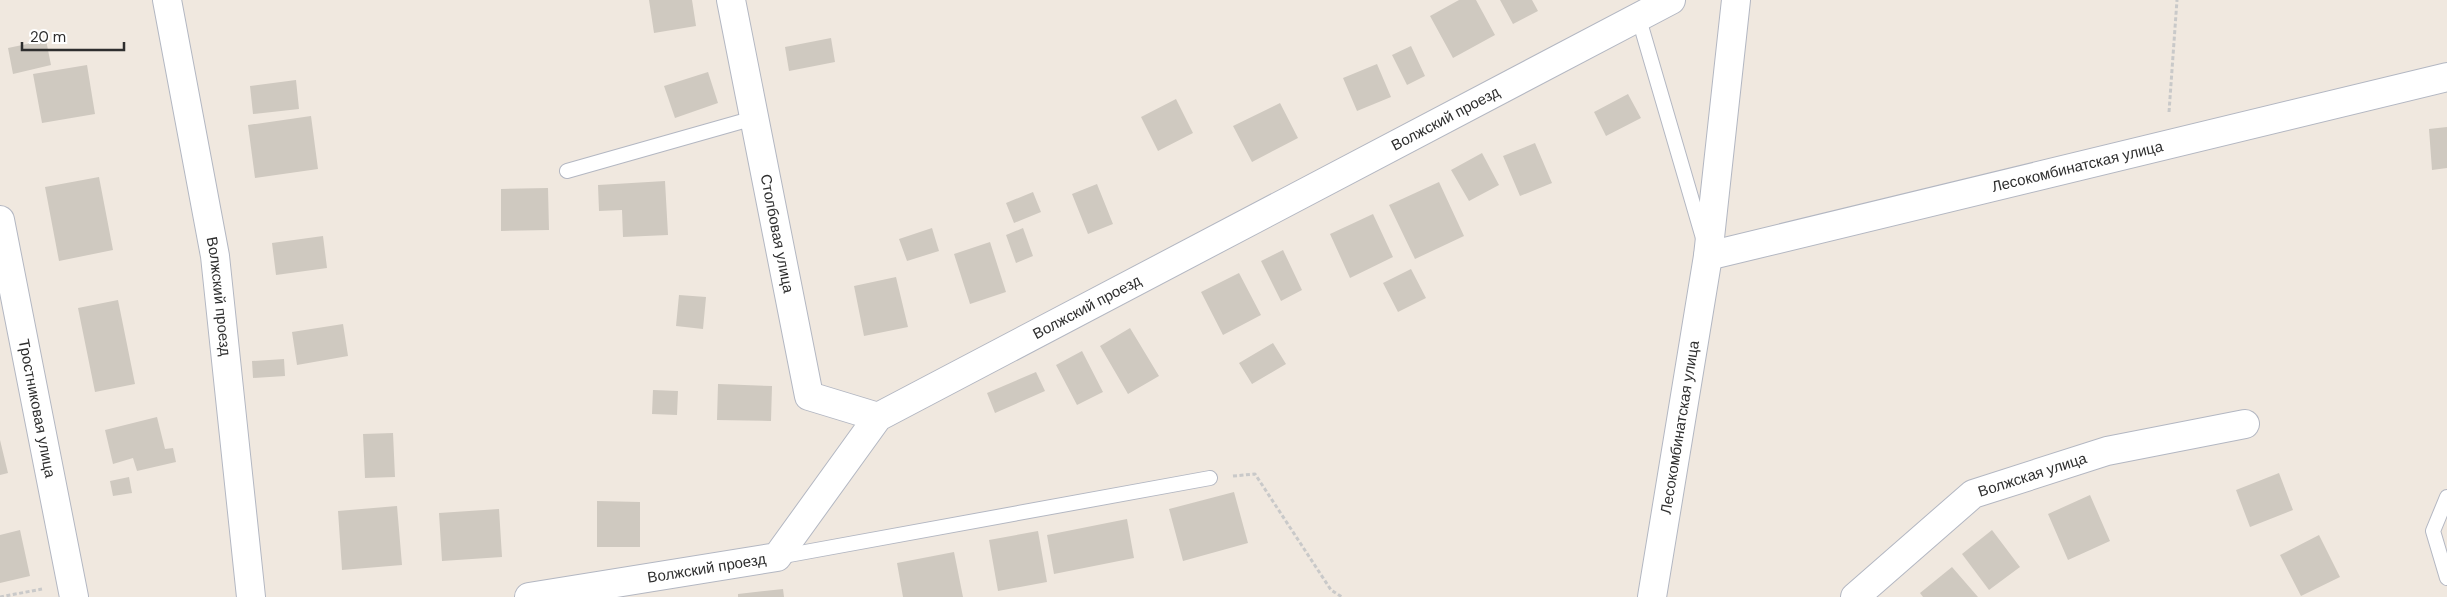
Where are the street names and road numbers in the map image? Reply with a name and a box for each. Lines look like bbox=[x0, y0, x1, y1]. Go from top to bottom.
street label: Волжский проезд bbox=[1388, 82, 1503, 155]
street label: Лесокомбинатская улица bbox=[1990, 136, 2166, 197]
street label: Столбовая улица bbox=[756, 172, 799, 295]
street label: Волжский проезд bbox=[202, 235, 236, 357]
street label: Волжский проезд bbox=[1029, 270, 1145, 344]
street label: Тростниковая улица bbox=[14, 337, 60, 480]
street label: Лесокомбинатская улица bbox=[1656, 338, 1704, 516]
street label: Волжская улица bbox=[1976, 448, 2090, 502]
street label: Волжский проезд bbox=[646, 549, 768, 588]

